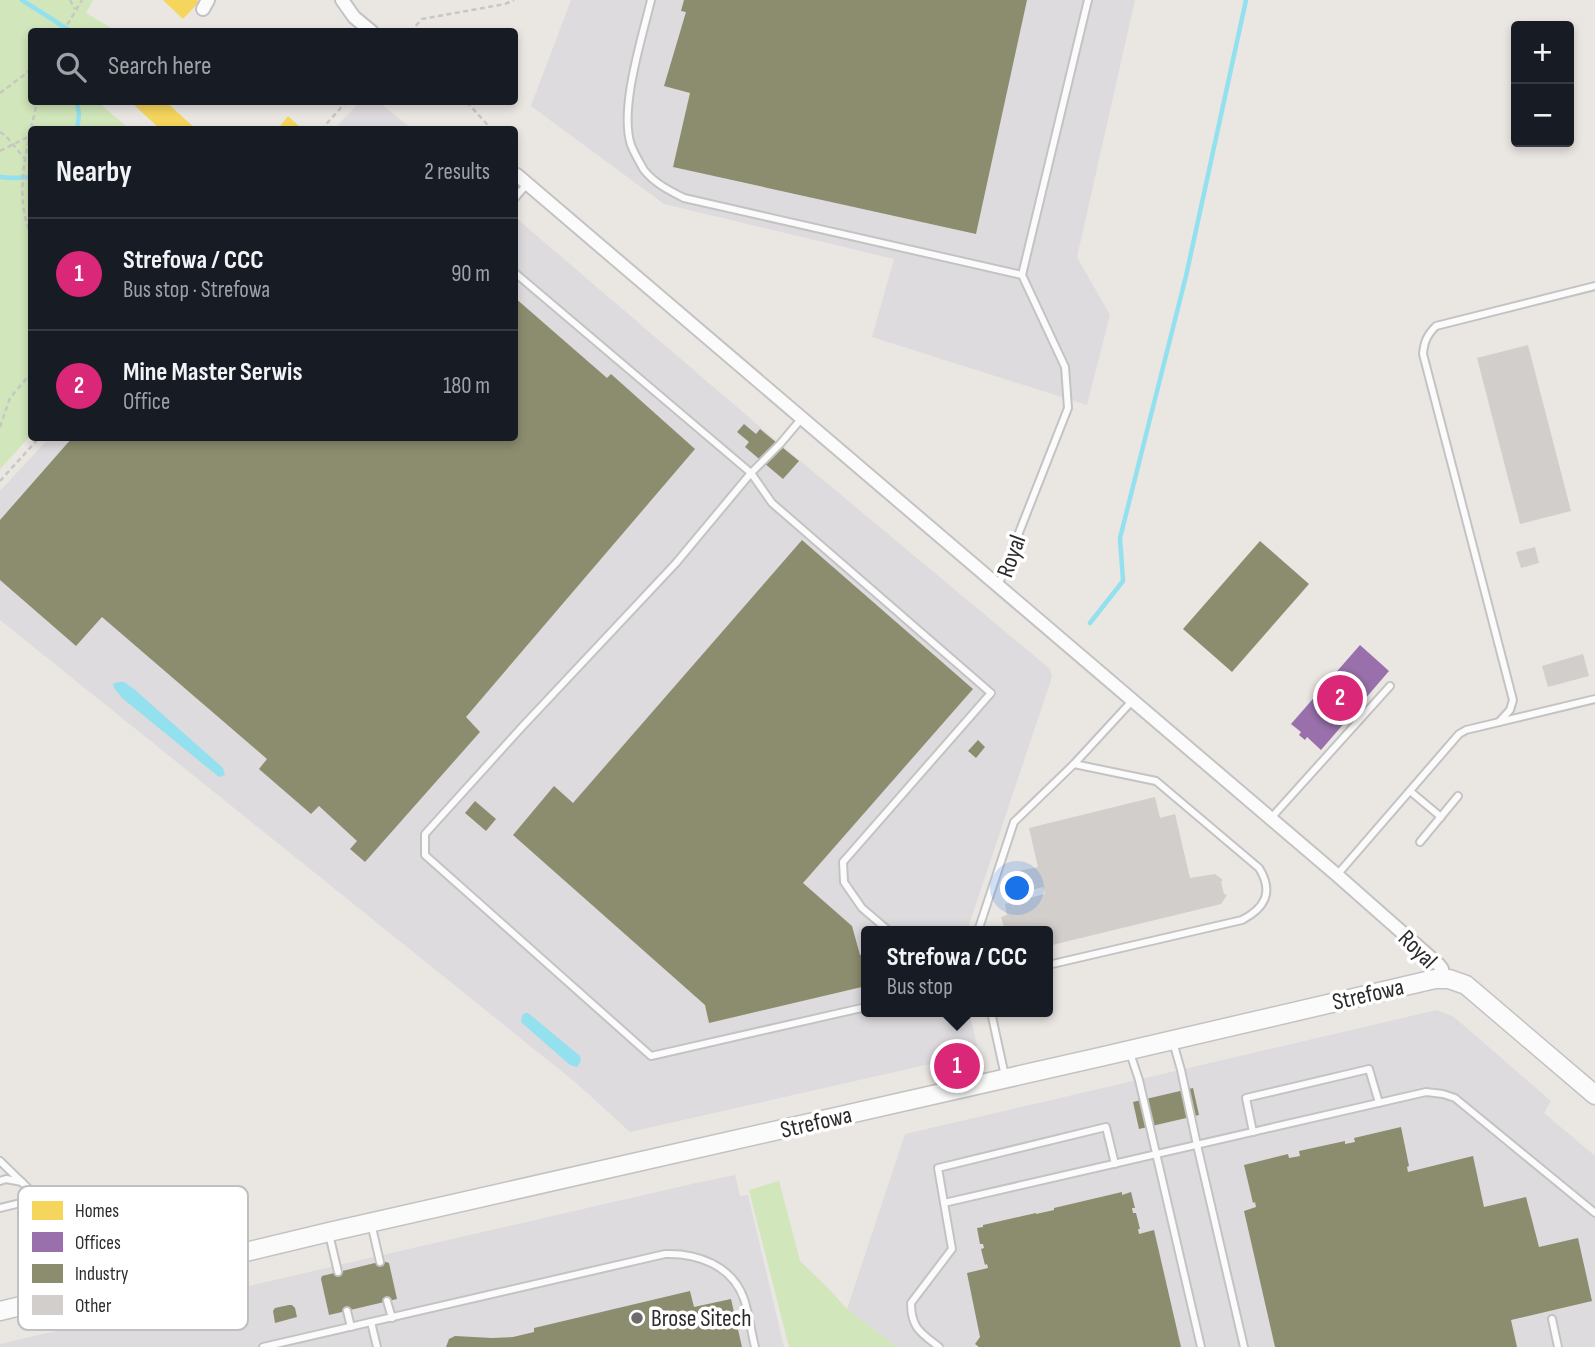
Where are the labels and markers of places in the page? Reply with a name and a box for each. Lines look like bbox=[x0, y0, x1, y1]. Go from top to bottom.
pin: 2 bbox=[1317, 672, 1363, 724]
pin: 1 bbox=[934, 1040, 980, 1092]
place label: Brose Sitech bbox=[651, 1304, 752, 1333]
marker: Brose Sitech bbox=[629, 1310, 645, 1326]

